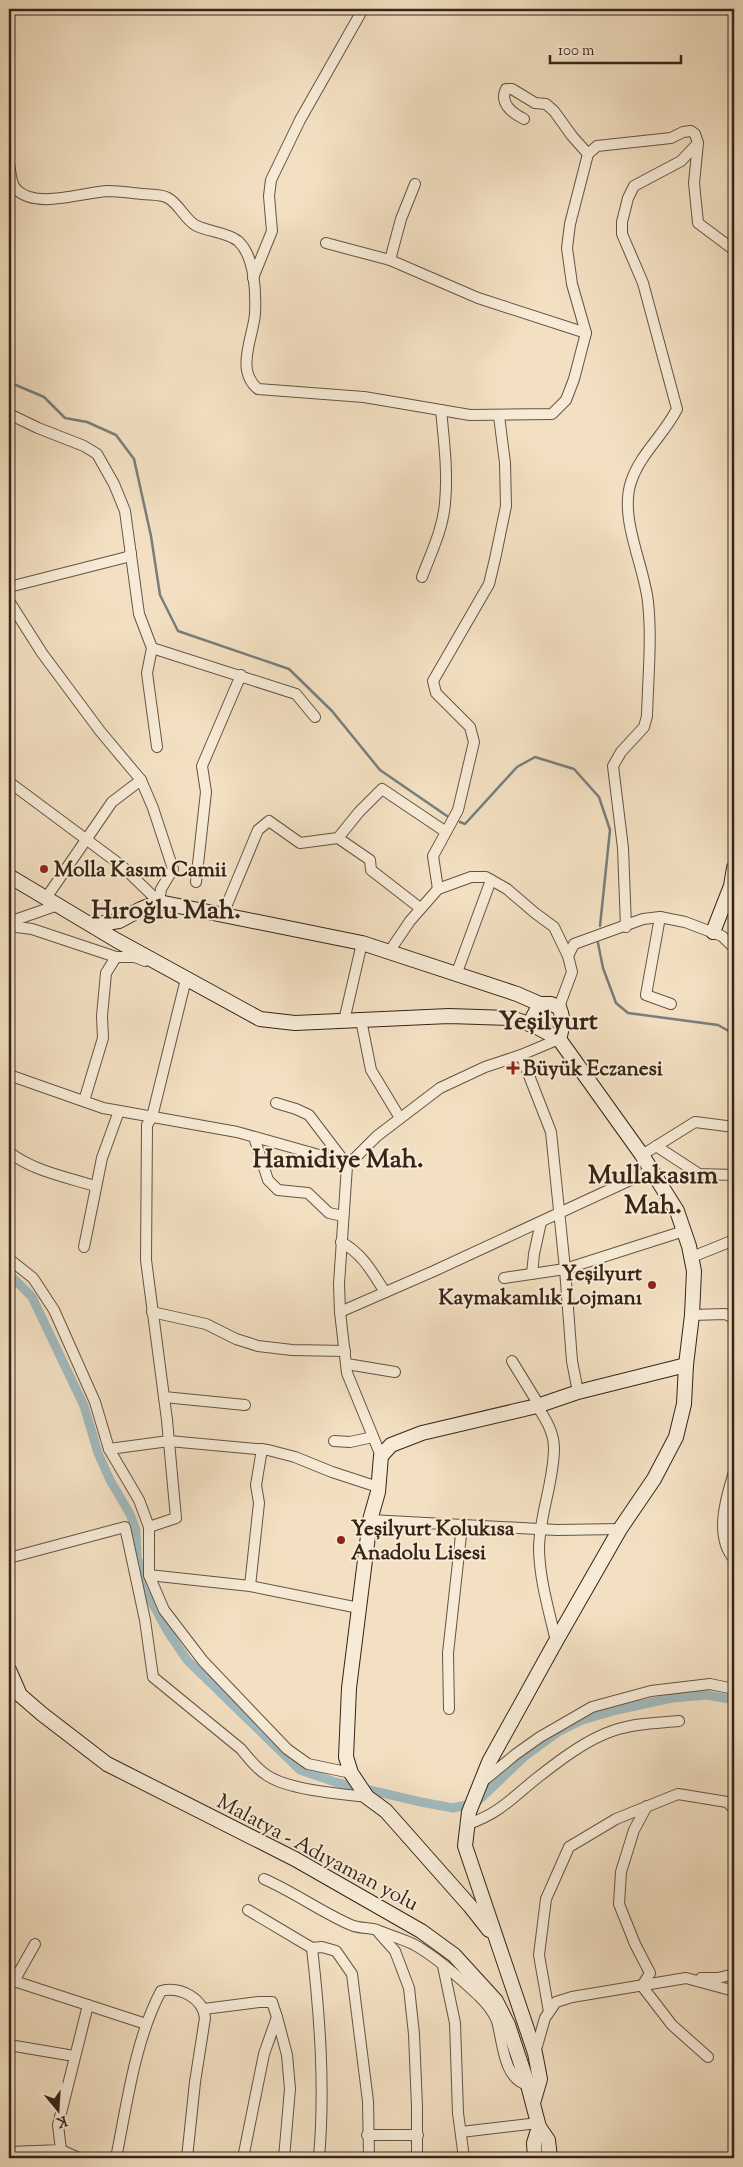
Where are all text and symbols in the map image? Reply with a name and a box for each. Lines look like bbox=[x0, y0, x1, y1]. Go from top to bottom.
scale bar bbox=[550, 32, 682, 64]
text: 100 m bbox=[558, 41, 595, 62]
place label: Molla Kasım Camii bbox=[54, 856, 227, 886]
marker: Molla Kasım Camii bbox=[38, 863, 50, 875]
district label: Hıroğlu Mah. bbox=[91, 893, 241, 930]
district label: Yeşilyurt bbox=[498, 1004, 598, 1041]
place label: Büyük Eczanesi bbox=[523, 1055, 663, 1085]
marker: Büyük Eczanesi bbox=[507, 1062, 519, 1074]
district label: Hamidiye Mah. bbox=[252, 1142, 424, 1179]
district label: Mullakasım Mah. bbox=[588, 1158, 719, 1225]
place label: Yeşilyurt Kaymakamlık Lojmanı bbox=[438, 1260, 643, 1314]
marker: Yeşilyurt Kaymakamlık Lojmanı bbox=[646, 1279, 658, 1291]
place label: Yeşilyurt Kolukısa Anadolu Lisesi bbox=[351, 1515, 515, 1569]
marker: Yeşilyurt Kolukısa Anadolu Lisesi bbox=[335, 1534, 347, 1546]
street label: Malatya - Adıyaman yolu bbox=[211, 1788, 423, 1920]
north arrow bbox=[32, 2084, 82, 2134]
text: K bbox=[53, 2109, 69, 2132]

